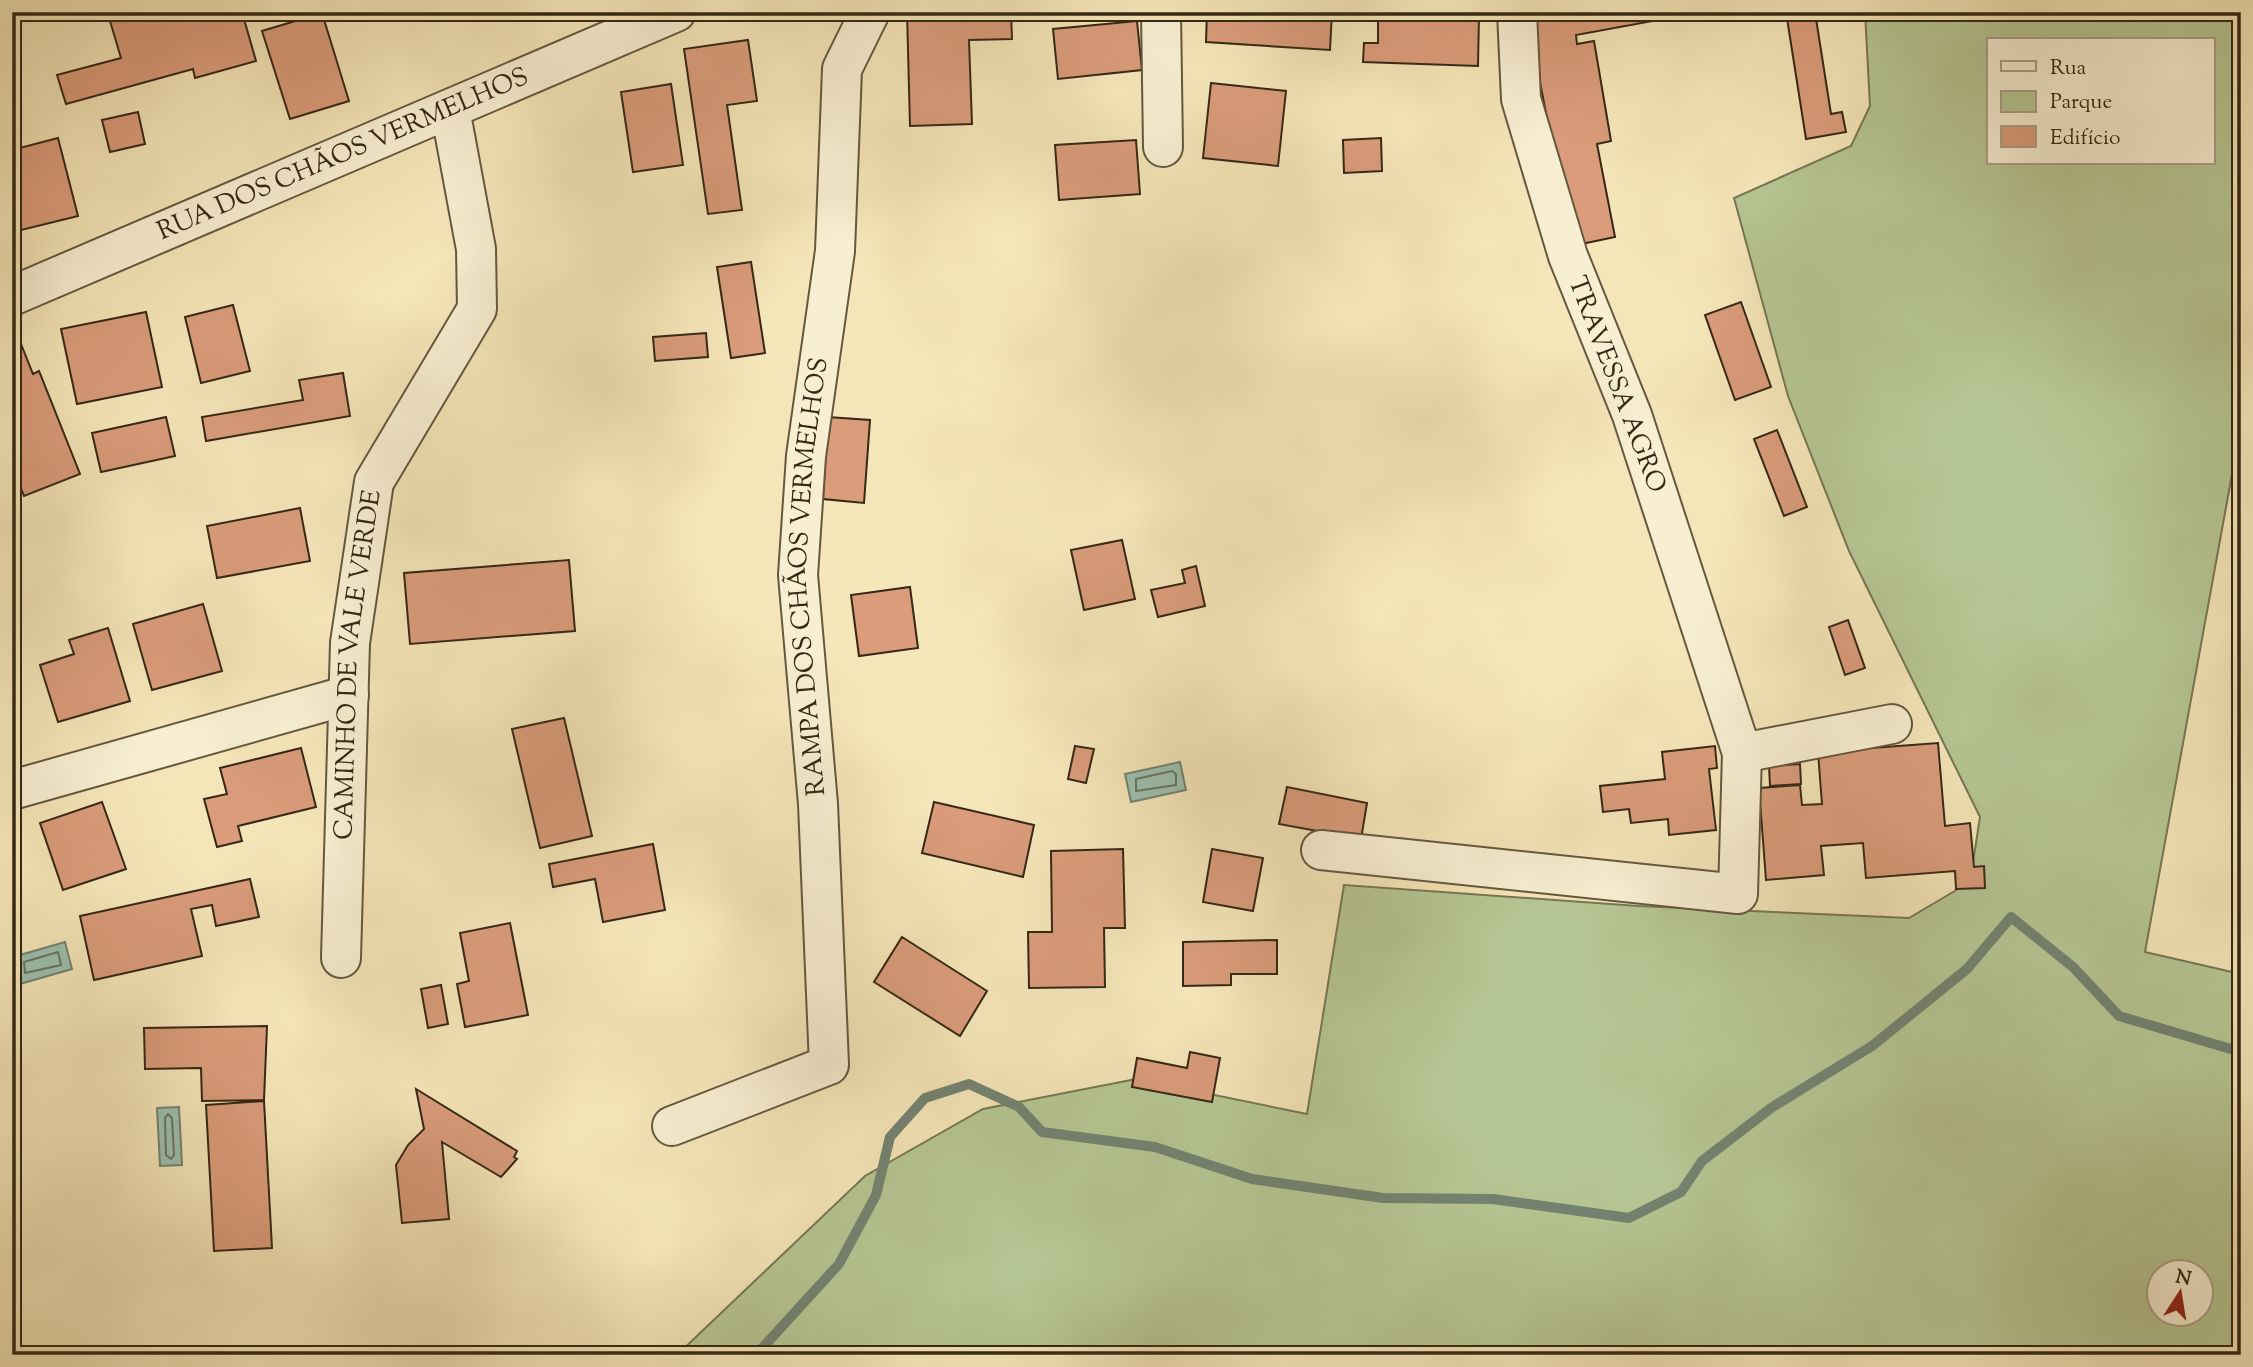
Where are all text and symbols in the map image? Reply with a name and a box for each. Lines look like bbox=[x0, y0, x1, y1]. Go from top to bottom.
legend bbox=[1987, 38, 2214, 164]
text: Rua bbox=[2050, 54, 2087, 84]
street label: RUA DOS CHÃOS VERMELHOS bbox=[151, 59, 535, 250]
text: Parque bbox=[2050, 88, 2112, 118]
text: Edifício bbox=[2050, 124, 2120, 154]
street label: TRAVESSA AGRO bbox=[1558, 271, 1674, 499]
street label: RAMPA DOS CHÃOS VERMELHOS bbox=[779, 355, 838, 797]
street label: CAMINHO DE VALE VERDE bbox=[326, 487, 391, 840]
north arrow bbox=[2144, 1258, 2214, 1328]
text: N bbox=[2173, 1264, 2193, 1294]

